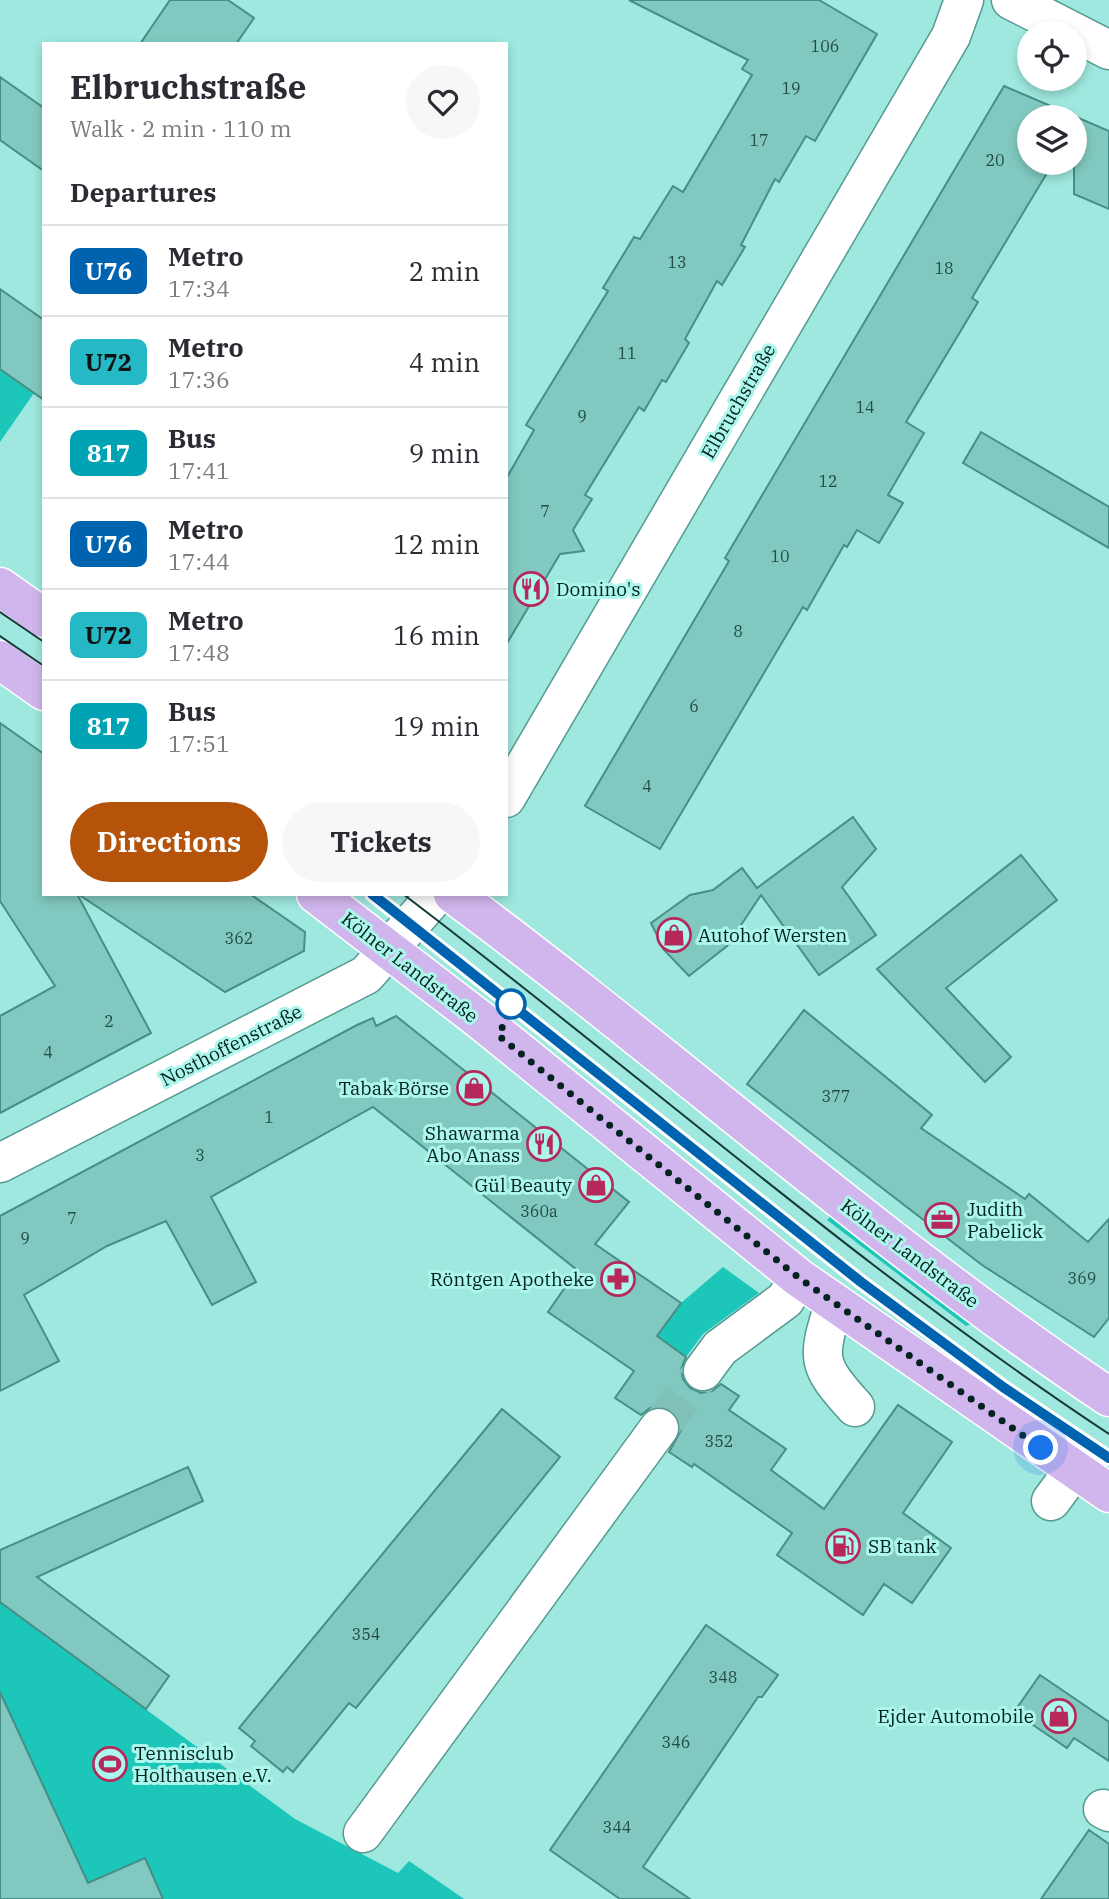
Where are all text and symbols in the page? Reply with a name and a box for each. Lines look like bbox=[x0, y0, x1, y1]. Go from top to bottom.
map controls bbox=[1017, 21, 1087, 175]
button: locate bbox=[1017, 21, 1087, 91]
house number: 106 bbox=[811, 36, 839, 56]
text: Elbruchstraße bbox=[70, 65, 306, 108]
button: heart bbox=[406, 65, 480, 139]
house number: 19 bbox=[781, 78, 801, 98]
button: layers bbox=[1017, 105, 1087, 175]
text: Walk · 2 min · 110 m bbox=[70, 113, 292, 143]
house number: 17 bbox=[749, 130, 769, 150]
house number: 20 bbox=[985, 150, 1005, 170]
text: Departures bbox=[70, 175, 216, 209]
text: Metro bbox=[168, 239, 244, 273]
house number: 13 bbox=[667, 252, 687, 272]
text: 2 min bbox=[409, 254, 480, 288]
text: U76 bbox=[85, 255, 132, 287]
house number: 18 bbox=[934, 258, 954, 278]
text: 17:34 bbox=[168, 273, 230, 303]
text: Metro bbox=[168, 330, 244, 364]
street label: Elbruchstraße bbox=[695, 339, 781, 463]
house number: 11 bbox=[617, 343, 637, 363]
text: 4 min bbox=[409, 345, 480, 379]
text: U72 bbox=[85, 346, 132, 378]
text: 17:36 bbox=[168, 364, 230, 394]
house number: 14 bbox=[855, 397, 875, 417]
house number: 9 bbox=[577, 406, 587, 426]
text: Bus bbox=[168, 421, 216, 455]
text: 9 min bbox=[409, 436, 480, 470]
text: 817 bbox=[87, 437, 130, 469]
text: 17:41 bbox=[168, 455, 230, 485]
house number: 12 bbox=[818, 471, 838, 491]
house number: 7 bbox=[540, 501, 550, 521]
text: Metro bbox=[168, 512, 244, 546]
text: 12 min bbox=[393, 527, 480, 561]
text: U76 bbox=[85, 528, 132, 560]
text: 17:44 bbox=[168, 546, 230, 576]
house number: 10 bbox=[770, 546, 790, 566]
restaurant icon: Domino's bbox=[512, 570, 550, 608]
place label: Domino's bbox=[556, 577, 641, 601]
text: Metro bbox=[168, 603, 244, 637]
text: 16 min bbox=[393, 618, 480, 652]
text: U72 bbox=[85, 619, 132, 651]
house number: 8 bbox=[733, 621, 743, 641]
text: 17:48 bbox=[168, 637, 230, 667]
text: Bus bbox=[168, 694, 216, 728]
house number: 6 bbox=[689, 696, 699, 716]
text: 19 min bbox=[393, 709, 480, 743]
text: 817 bbox=[87, 710, 130, 742]
text: 17:51 bbox=[168, 728, 230, 758]
house number: 4 bbox=[642, 776, 652, 796]
button: Directions bbox=[70, 802, 268, 882]
button: Tickets bbox=[282, 802, 480, 882]
street label: Kölner Landstraße bbox=[337, 906, 483, 1028]
shop icon: Autohof Wersten bbox=[655, 916, 693, 954]
place label: Autohof Wersten bbox=[698, 923, 848, 947]
house number: 362 bbox=[225, 928, 253, 948]
unlabelled marker bbox=[496, 989, 526, 1019]
street label: Nosthoffenstraße bbox=[156, 999, 306, 1091]
house number: 2 bbox=[104, 1011, 114, 1031]
house number: 4 bbox=[43, 1042, 53, 1062]
shop icon: Tabak Börse bbox=[455, 1069, 493, 1107]
place label: Tabak Börse bbox=[338, 1076, 449, 1100]
house number: 377 bbox=[822, 1086, 850, 1106]
house number: 1 bbox=[264, 1107, 274, 1127]
place label: Shawarma Abo Anass bbox=[425, 1121, 520, 1167]
restaurant icon: Shawarma Abo Anass bbox=[525, 1125, 563, 1163]
house number: 3 bbox=[195, 1145, 205, 1165]
shop icon: Gül Beauty bbox=[577, 1166, 615, 1204]
place label: Gül Beauty bbox=[474, 1173, 573, 1197]
street label: Kölner Landstraße bbox=[836, 1193, 984, 1313]
place label: Judith Pabelick bbox=[967, 1197, 1043, 1243]
house number: 360a bbox=[520, 1201, 558, 1221]
office icon: Judith Pabelick bbox=[923, 1201, 961, 1239]
house number: 7 bbox=[67, 1208, 77, 1228]
house number: 9 bbox=[20, 1228, 30, 1248]
pharmacy icon: Röntgen Apotheke bbox=[599, 1260, 637, 1298]
place label: Röntgen Apotheke bbox=[430, 1267, 594, 1291]
house number: 369 bbox=[1068, 1268, 1096, 1288]
your location bbox=[1023, 1430, 1058, 1465]
house number: 352 bbox=[705, 1431, 733, 1451]
fuel station icon: SB tank bbox=[824, 1527, 862, 1565]
place label: SB tank bbox=[868, 1534, 937, 1558]
house number: 354 bbox=[352, 1624, 380, 1644]
house number: 348 bbox=[709, 1667, 737, 1687]
shop icon: Ejder Automobile bbox=[1040, 1697, 1078, 1735]
place label: Ejder Automobile bbox=[878, 1704, 1034, 1728]
house number: 346 bbox=[662, 1732, 690, 1752]
place label: Tennisclub Holthausen e.V. bbox=[134, 1741, 272, 1787]
sports icon: Tennisclub Holthausen e.V. bbox=[91, 1745, 129, 1783]
house number: 344 bbox=[603, 1817, 631, 1837]

